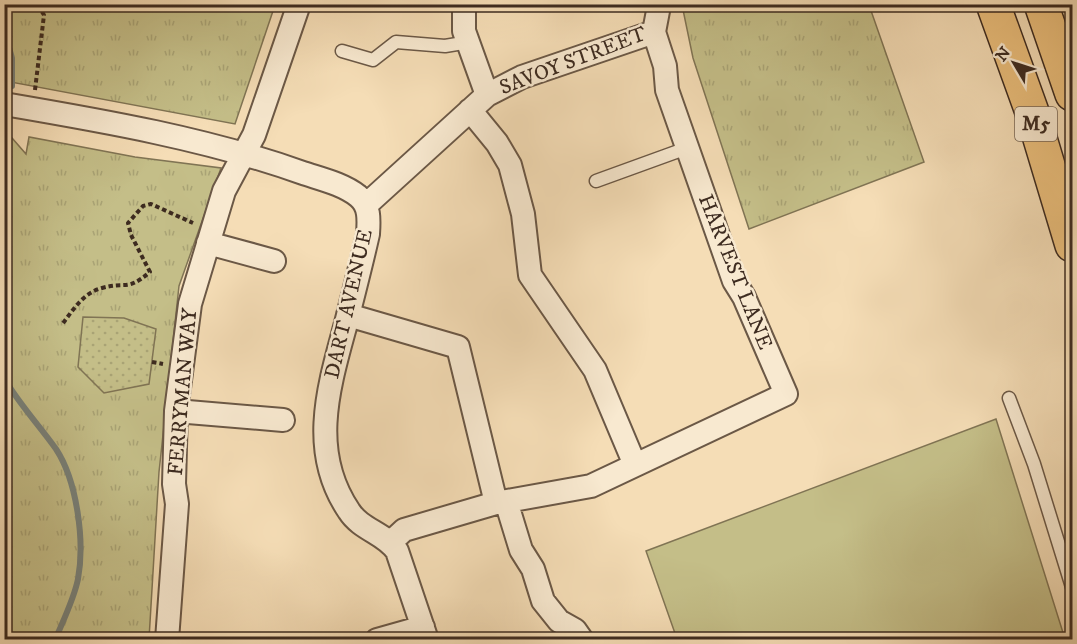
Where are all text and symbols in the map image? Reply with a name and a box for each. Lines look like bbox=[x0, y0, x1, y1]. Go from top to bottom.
street label: SAVOY STREET bbox=[496, 21, 650, 101]
north arrow bbox=[984, 33, 1044, 93]
text: N bbox=[991, 43, 1015, 66]
road number: M5 bbox=[1015, 107, 1057, 141]
street label: HARVEST LANE bbox=[692, 191, 778, 354]
street label: DART AVENUE bbox=[319, 227, 379, 381]
street label: FERRYMAN WAY bbox=[163, 307, 203, 477]

